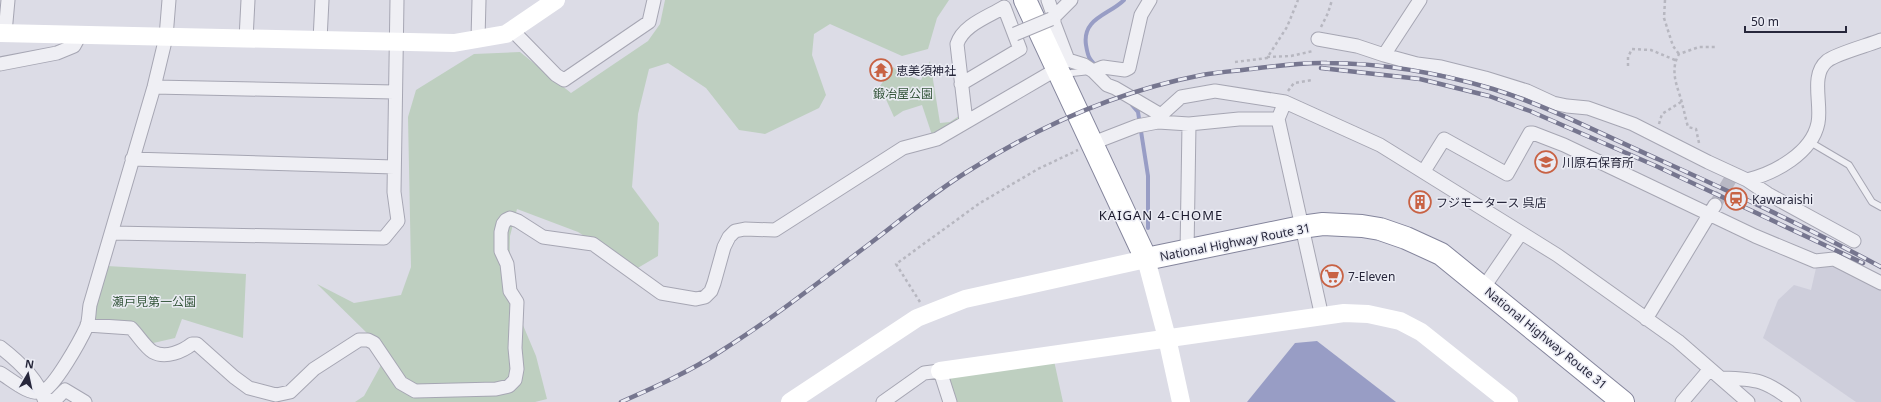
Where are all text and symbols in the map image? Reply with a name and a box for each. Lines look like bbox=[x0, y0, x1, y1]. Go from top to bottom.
scale bar bbox=[1745, 8, 1846, 34]
text: 50 m bbox=[1751, 13, 1779, 30]
temple icon: 恵美須神社 bbox=[868, 57, 894, 83]
place label: 恵美須神社 bbox=[896, 62, 956, 79]
park label: 鍛冶屋公園 bbox=[873, 85, 933, 102]
school or university icon: 川原石保育所 bbox=[1533, 149, 1559, 175]
place label: 川原石保育所 bbox=[1562, 154, 1634, 171]
station icon: Kawaraishi bbox=[1723, 186, 1749, 212]
building icon: フジモータース 呉店 bbox=[1407, 189, 1433, 215]
place label: Kawaraishi bbox=[1752, 191, 1813, 208]
place label: フジモータース 呉店 bbox=[1436, 194, 1547, 211]
district label: KAIGAN 4-CHOME bbox=[1099, 206, 1223, 224]
street label: National Highway Route 31 bbox=[1158, 219, 1312, 265]
supermarket icon: 7-Eleven bbox=[1319, 263, 1345, 289]
place label: 7-Eleven bbox=[1348, 268, 1395, 285]
street label: National Highway Route 31 bbox=[1481, 283, 1611, 393]
park label: 瀬戸見第一公園 bbox=[112, 293, 196, 310]
north arrow bbox=[8, 354, 48, 394]
text: N bbox=[24, 356, 35, 372]

